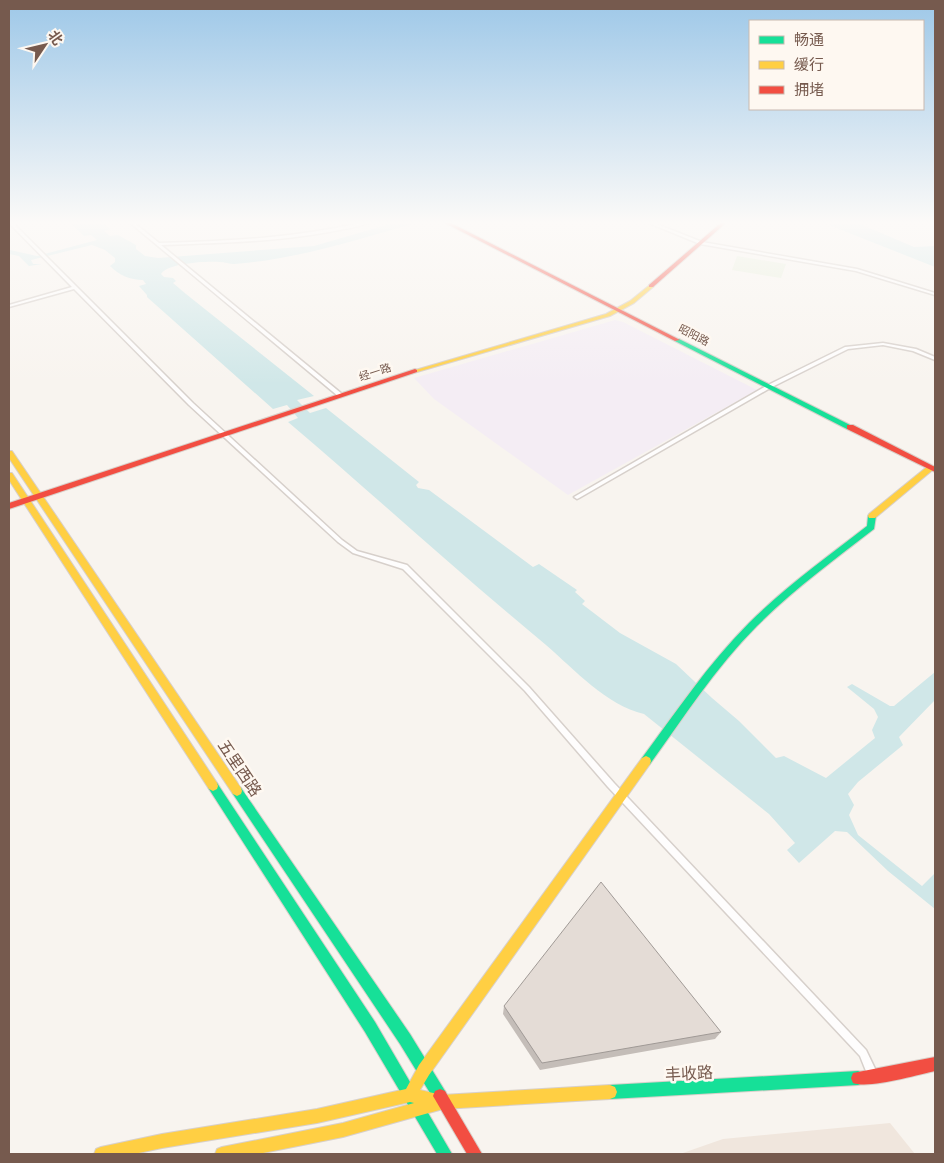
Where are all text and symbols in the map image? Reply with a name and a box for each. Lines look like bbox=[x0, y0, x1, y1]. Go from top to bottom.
north arrow bbox=[20, 20, 70, 70]
legend bbox=[749, 20, 924, 110]
text: 北 bbox=[44, 27, 67, 48]
text: 畅通 bbox=[794, 30, 824, 49]
text: 缓行 bbox=[794, 55, 824, 74]
text: 拥堵 bbox=[794, 80, 824, 99]
street label: 昭阳路 bbox=[676, 321, 712, 349]
street label: 经一路 bbox=[357, 360, 393, 384]
street label: 五里西路 bbox=[214, 736, 266, 800]
street label: 丰收路 bbox=[665, 1062, 713, 1084]

